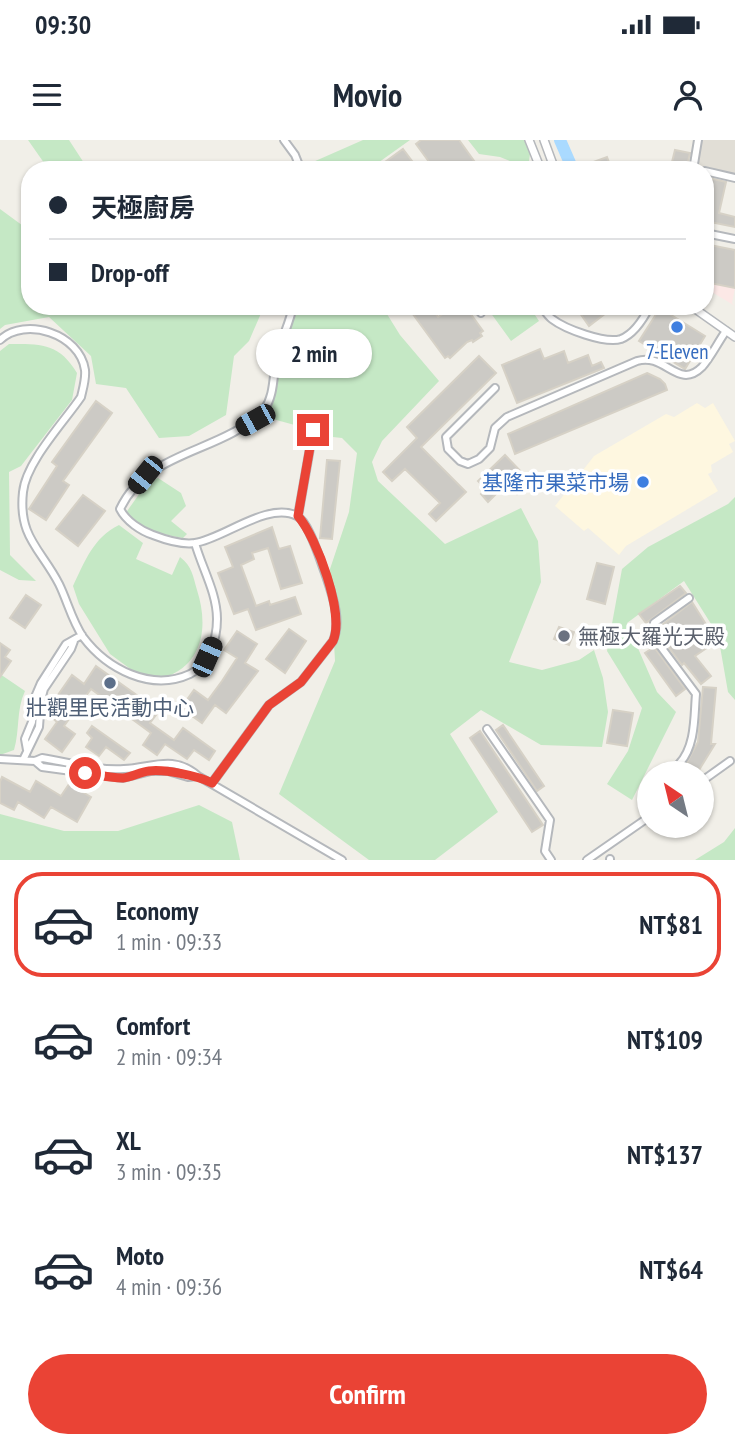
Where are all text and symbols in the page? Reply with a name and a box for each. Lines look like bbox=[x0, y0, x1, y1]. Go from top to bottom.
text: 09:30 bbox=[35, 8, 91, 41]
text: Movio bbox=[333, 74, 402, 116]
icon: menu bbox=[28, 76, 66, 114]
icon: person bbox=[669, 76, 707, 114]
text: 天極廚房 bbox=[91, 191, 195, 224]
text: Drop-off bbox=[91, 256, 169, 289]
marker: 7-Eleven bbox=[669, 319, 685, 335]
callout: 2 min bbox=[255, 328, 371, 378]
place label: 7-Eleven bbox=[646, 338, 708, 365]
text: 2 min bbox=[291, 339, 337, 368]
car bbox=[232, 401, 279, 439]
route end bbox=[297, 414, 329, 446]
car bbox=[124, 452, 167, 498]
place label: 基隆市果菜市場 bbox=[482, 469, 629, 496]
marker: 基隆市果菜市場 bbox=[635, 474, 651, 490]
place label: 無極大羅光天殿 bbox=[578, 623, 725, 650]
marker: 無極大羅光天殿 bbox=[556, 628, 572, 644]
car bbox=[189, 634, 226, 680]
marker: 壯觀里民活動中心 bbox=[102, 675, 118, 691]
place label: 壯觀里民活動中心 bbox=[26, 694, 194, 721]
route start bbox=[69, 757, 101, 789]
north arrow bbox=[637, 761, 714, 838]
map controls bbox=[637, 761, 714, 838]
icon: car bbox=[32, 893, 95, 956]
text: Economy bbox=[116, 894, 198, 927]
text: NT$81 bbox=[639, 908, 703, 941]
text: 1 min · 09:33 bbox=[116, 927, 222, 956]
icon: car bbox=[32, 1008, 95, 1071]
text: Comfort bbox=[116, 1009, 190, 1042]
text: NT$109 bbox=[627, 1023, 703, 1056]
text: 2 min · 09:34 bbox=[116, 1042, 222, 1071]
icon: car bbox=[32, 1123, 95, 1186]
text: XL bbox=[116, 1124, 141, 1157]
text: NT$137 bbox=[627, 1138, 703, 1171]
text: 3 min · 09:35 bbox=[116, 1157, 222, 1186]
icon: car bbox=[32, 1238, 95, 1301]
text: Moto bbox=[116, 1239, 164, 1272]
text: NT$64 bbox=[639, 1253, 703, 1286]
text: 4 min · 09:36 bbox=[116, 1272, 222, 1301]
button: Confirm bbox=[28, 1354, 707, 1434]

